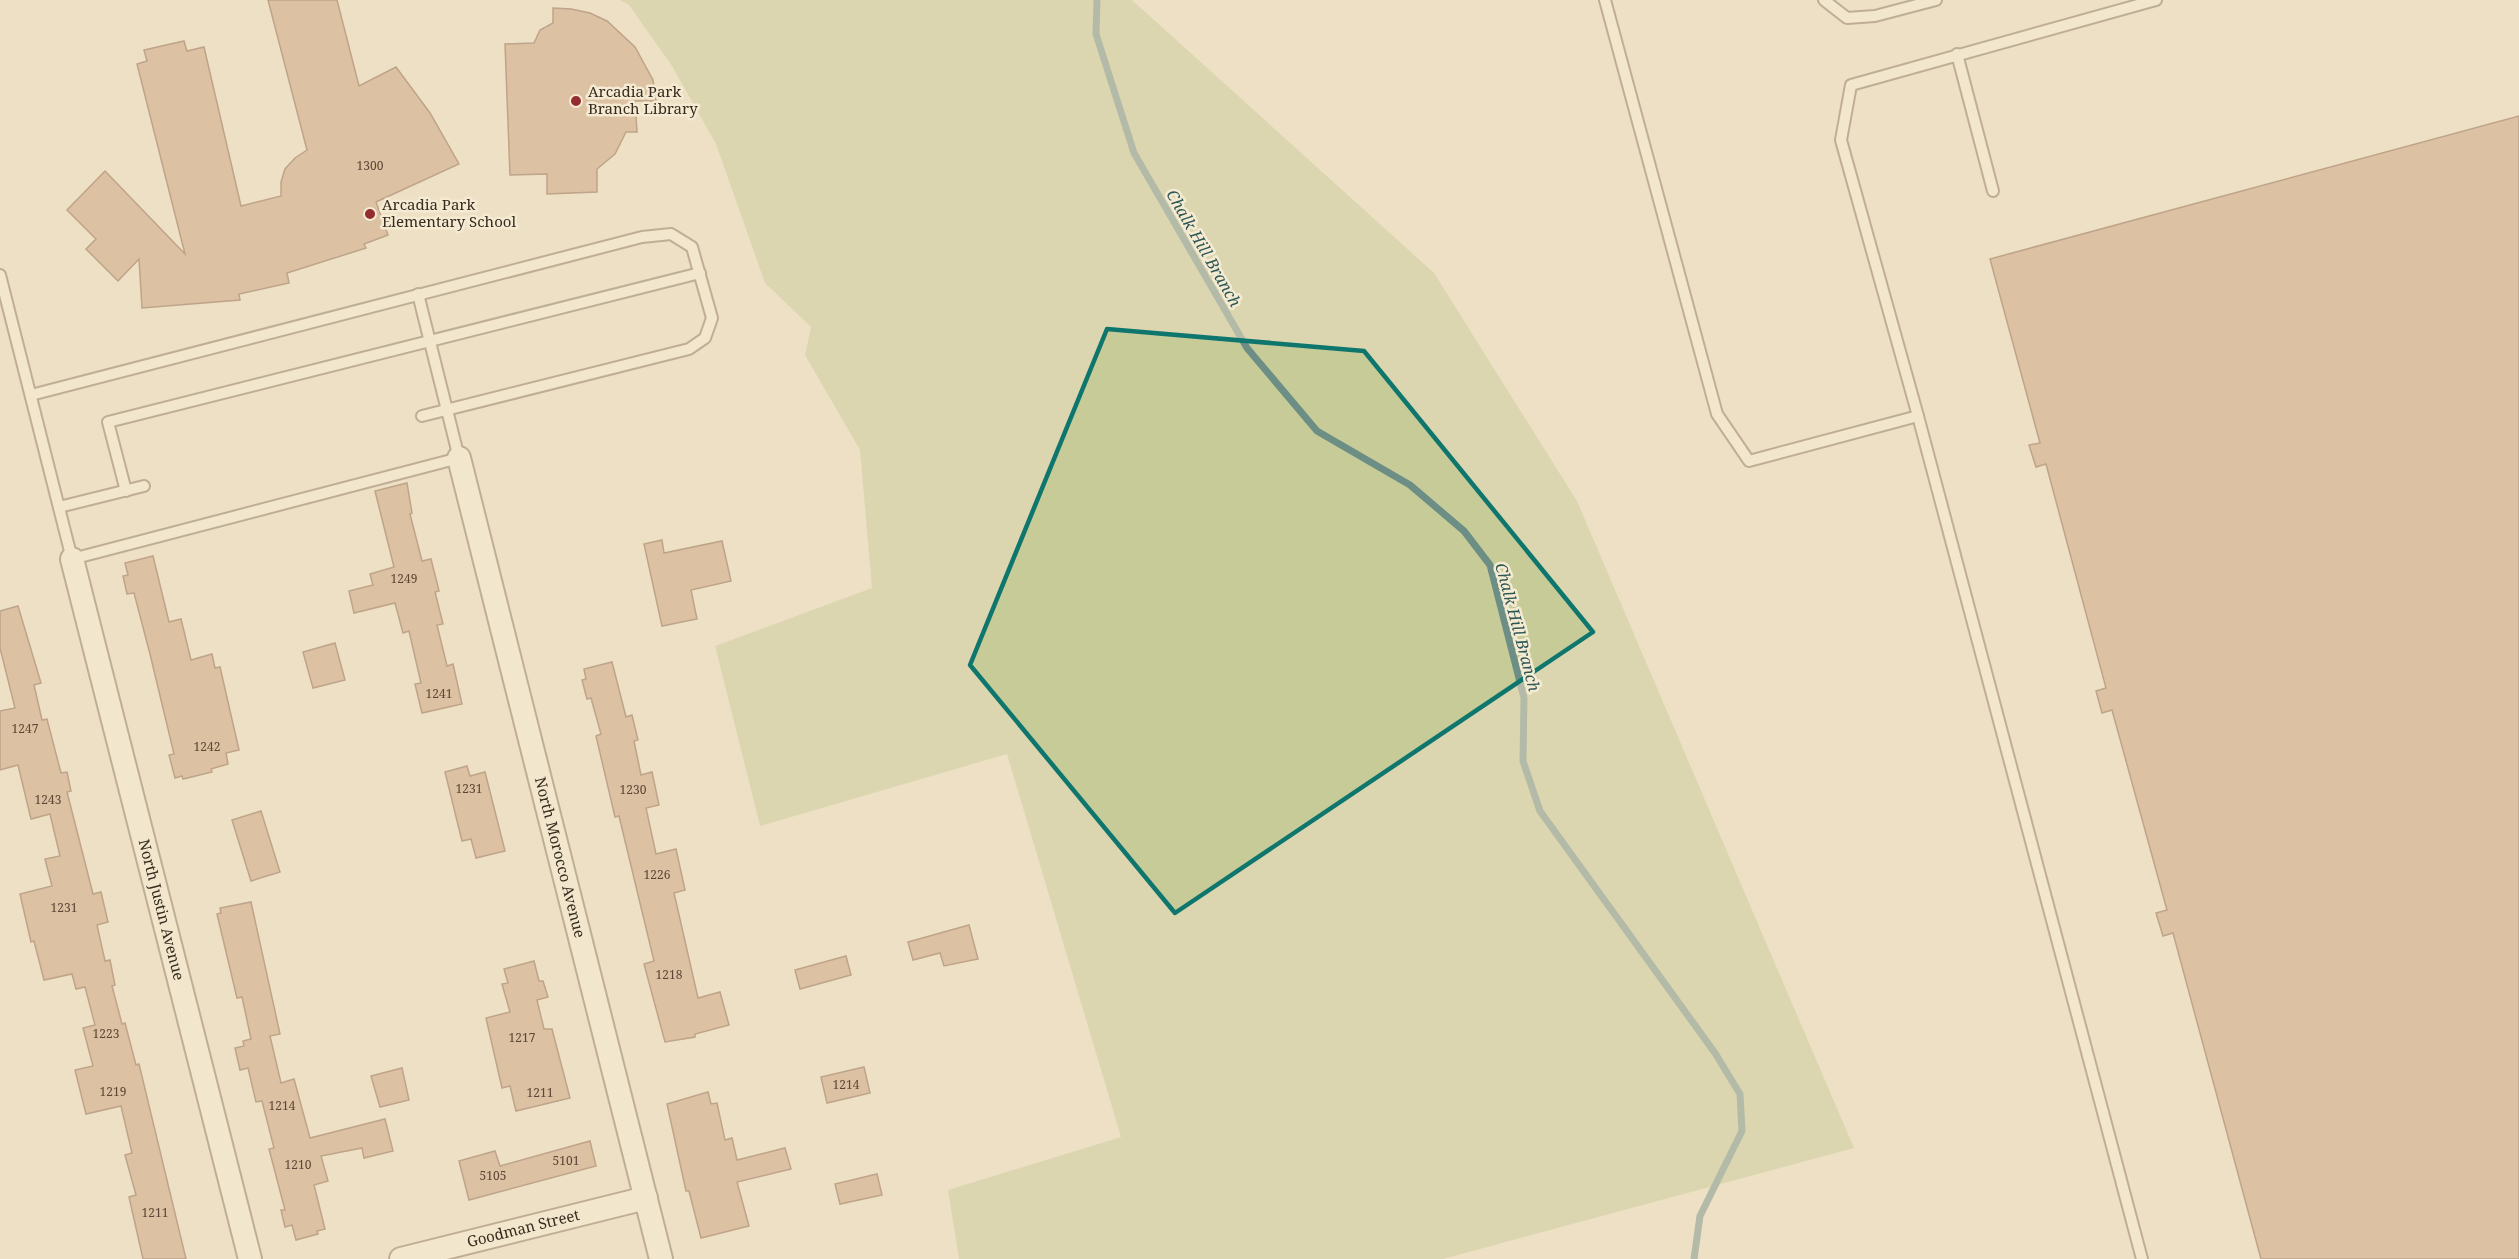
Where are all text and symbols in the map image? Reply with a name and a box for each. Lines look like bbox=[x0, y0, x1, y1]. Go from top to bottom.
place label: Arcadia Park Branch Library bbox=[588, 81, 698, 118]
marker: Arcadia Park Branch Library bbox=[569, 94, 583, 108]
house number: 1300 bbox=[357, 157, 384, 174]
water label: Chalk Hill Branch bbox=[1161, 185, 1247, 311]
place label: Arcadia Park Elementary School bbox=[382, 194, 516, 231]
marker: Arcadia Park Elementary School bbox=[363, 207, 377, 221]
water label: Chalk Hill Branch bbox=[1490, 560, 1546, 694]
house number: 1249 bbox=[391, 570, 417, 587]
house number: 1241 bbox=[426, 685, 452, 702]
house number: 1247 bbox=[12, 720, 39, 737]
house number: 1242 bbox=[194, 738, 220, 755]
street label: North Morocco Avenue bbox=[531, 775, 591, 940]
house number: 1231 bbox=[456, 780, 482, 797]
house number: 1230 bbox=[620, 781, 647, 798]
house number: 1243 bbox=[35, 791, 62, 808]
street label: North Justin Avenue bbox=[135, 837, 190, 982]
house number: 1226 bbox=[644, 866, 671, 883]
house number: 1231 bbox=[51, 899, 77, 916]
house number: 1218 bbox=[656, 966, 683, 983]
house number: 1223 bbox=[93, 1025, 120, 1042]
house number: 1217 bbox=[509, 1029, 536, 1046]
house number: 1214 bbox=[833, 1076, 860, 1093]
house number: 1219 bbox=[100, 1083, 126, 1100]
house number: 1211 bbox=[527, 1084, 553, 1101]
house number: 1214 bbox=[269, 1097, 296, 1114]
house number: 5101 bbox=[553, 1152, 579, 1169]
house number: 1210 bbox=[285, 1156, 312, 1173]
house number: 5105 bbox=[480, 1167, 506, 1184]
house number: 1211 bbox=[142, 1204, 168, 1221]
street label: Goodman Street bbox=[465, 1204, 581, 1251]

